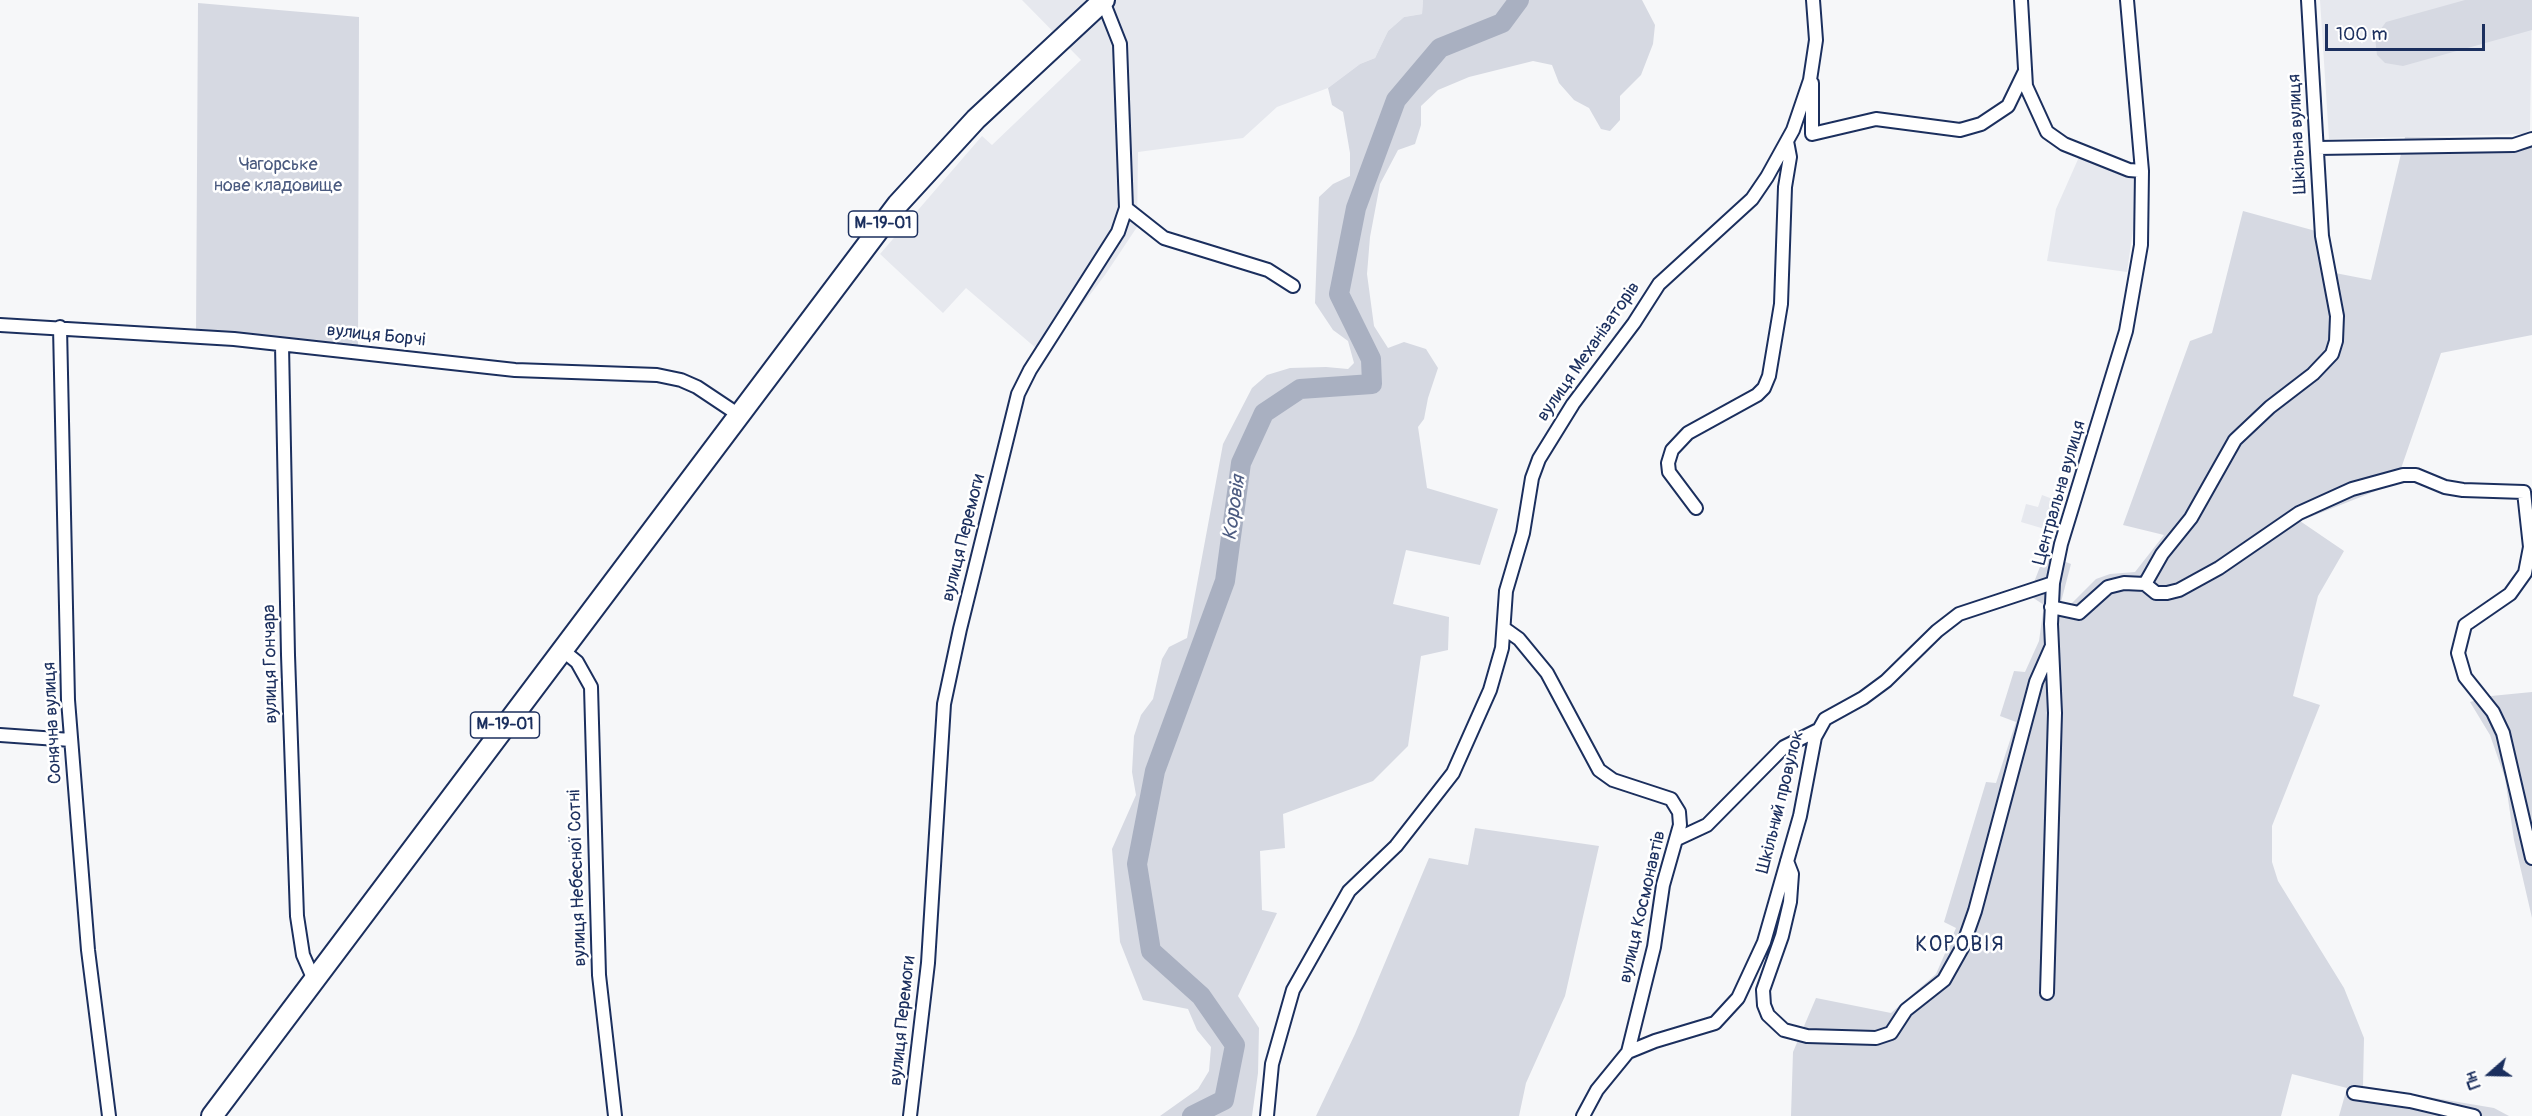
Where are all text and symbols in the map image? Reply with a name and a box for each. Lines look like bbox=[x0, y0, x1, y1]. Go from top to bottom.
scale bar bbox=[2328, 12, 2488, 50]
text: 100 m bbox=[2336, 23, 2388, 46]
street label: Шкільна вулиця bbox=[2284, 74, 2312, 194]
park label: Чагорське нове кладовище bbox=[214, 154, 342, 196]
road number: М-19-01 bbox=[848, 211, 918, 237]
street label: вулиця Механізаторів bbox=[1533, 278, 1645, 426]
street label: вулиця Борчі bbox=[326, 320, 426, 352]
street label: Центральна вулиця bbox=[2029, 418, 2091, 568]
street label: вулиця Перемоги bbox=[938, 472, 990, 604]
water label: Коровія bbox=[1219, 474, 1251, 542]
street label: вулиця Гончара bbox=[259, 604, 283, 724]
street label: Сонячна вулиця bbox=[39, 661, 67, 785]
road number: М-19-01 bbox=[470, 712, 540, 738]
street label: Шкільний провулок bbox=[1753, 728, 1809, 876]
street label: вулиця Небесної Сотні bbox=[564, 789, 592, 967]
street label: вулиця Космонавтів bbox=[1615, 829, 1671, 985]
district label: КОРОВІЯ bbox=[1915, 933, 2005, 959]
street label: вулиця Перемоги bbox=[885, 955, 921, 1087]
north arrow bbox=[2460, 1044, 2520, 1104]
text: Пн bbox=[2461, 1068, 2485, 1092]

